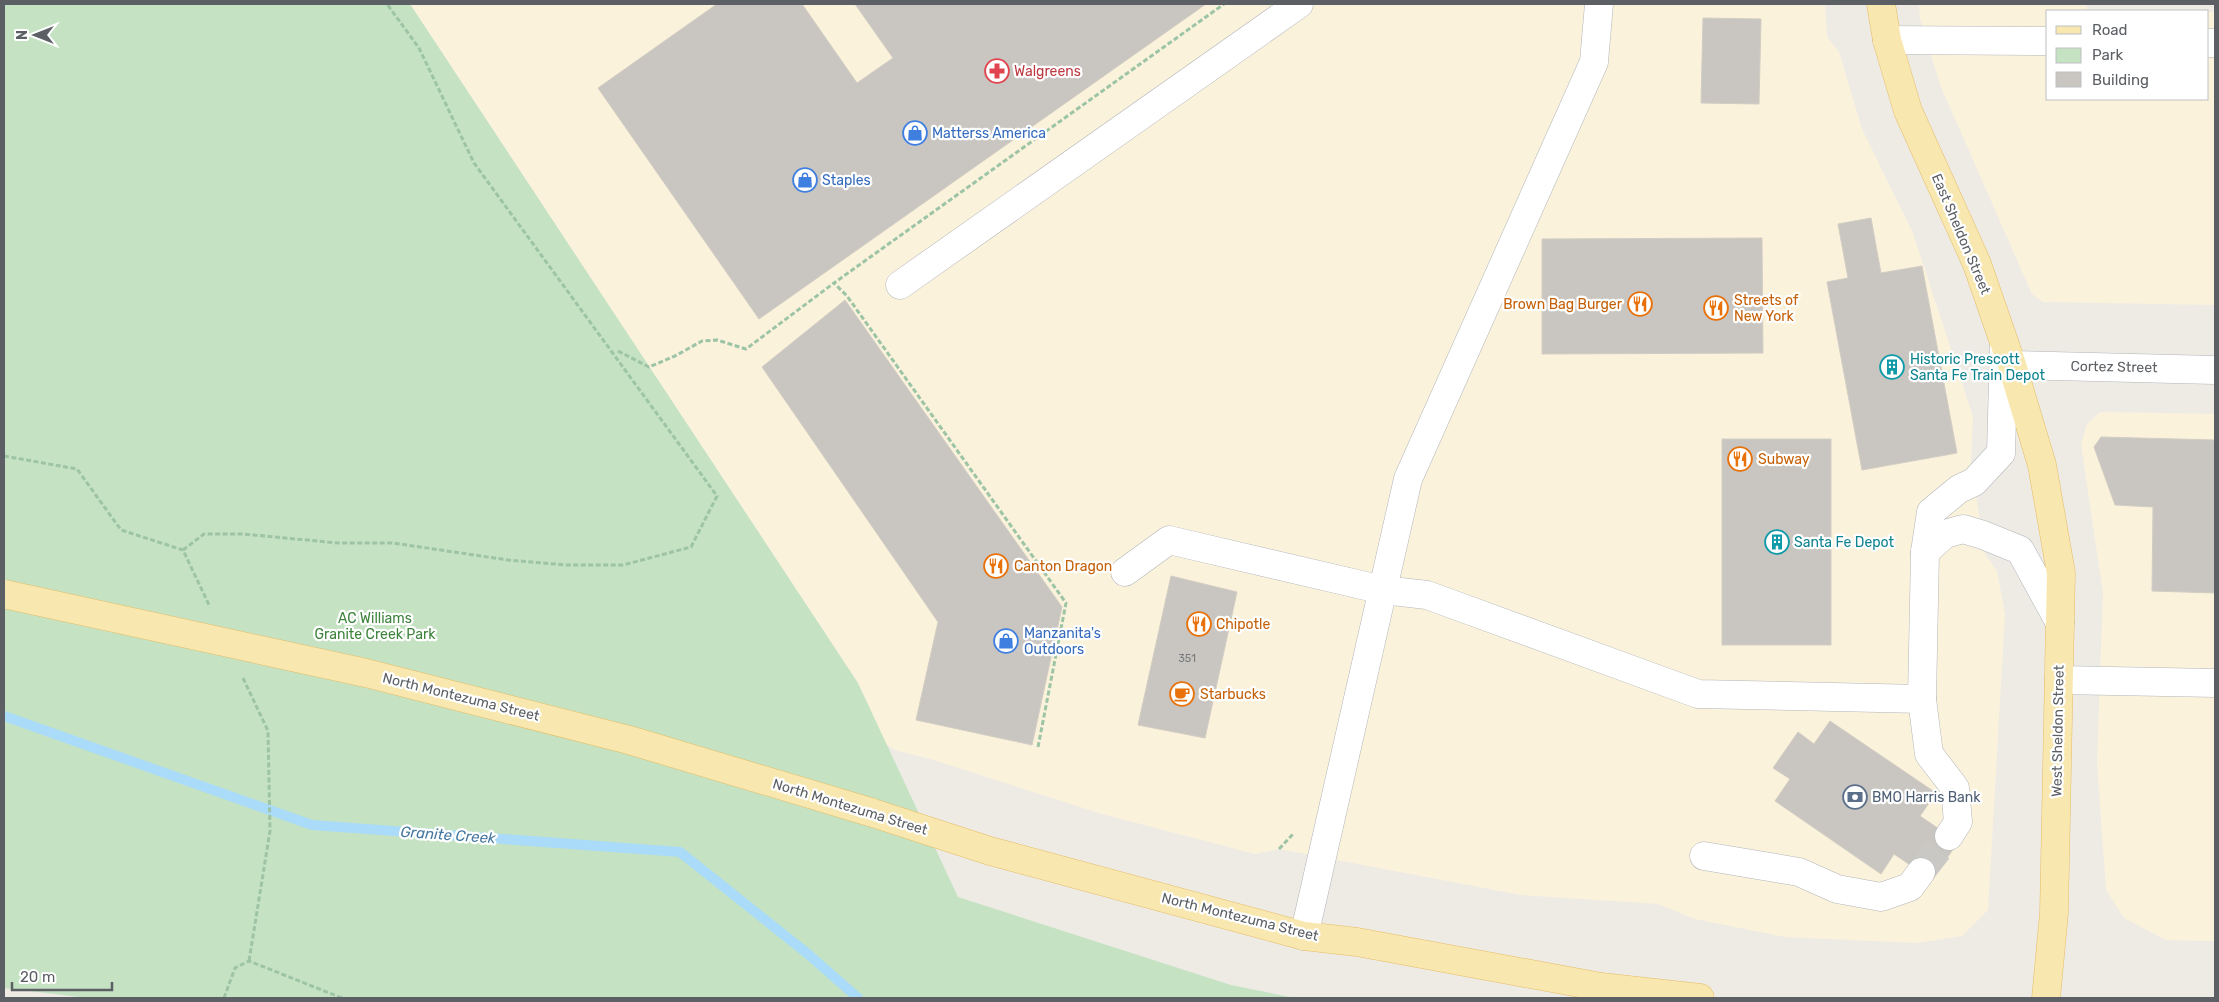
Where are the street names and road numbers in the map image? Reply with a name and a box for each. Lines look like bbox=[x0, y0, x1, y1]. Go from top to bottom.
street label: East Sheldon Street bbox=[1928, 171, 1994, 297]
street label: Cortez Street bbox=[2070, 358, 2158, 376]
street label: West Sheldon Street bbox=[2048, 664, 2068, 797]
street label: North Montezuma Street bbox=[381, 669, 542, 725]
street label: North Montezuma Street bbox=[771, 775, 930, 839]
street label: North Montezuma Street bbox=[1160, 889, 1321, 945]

